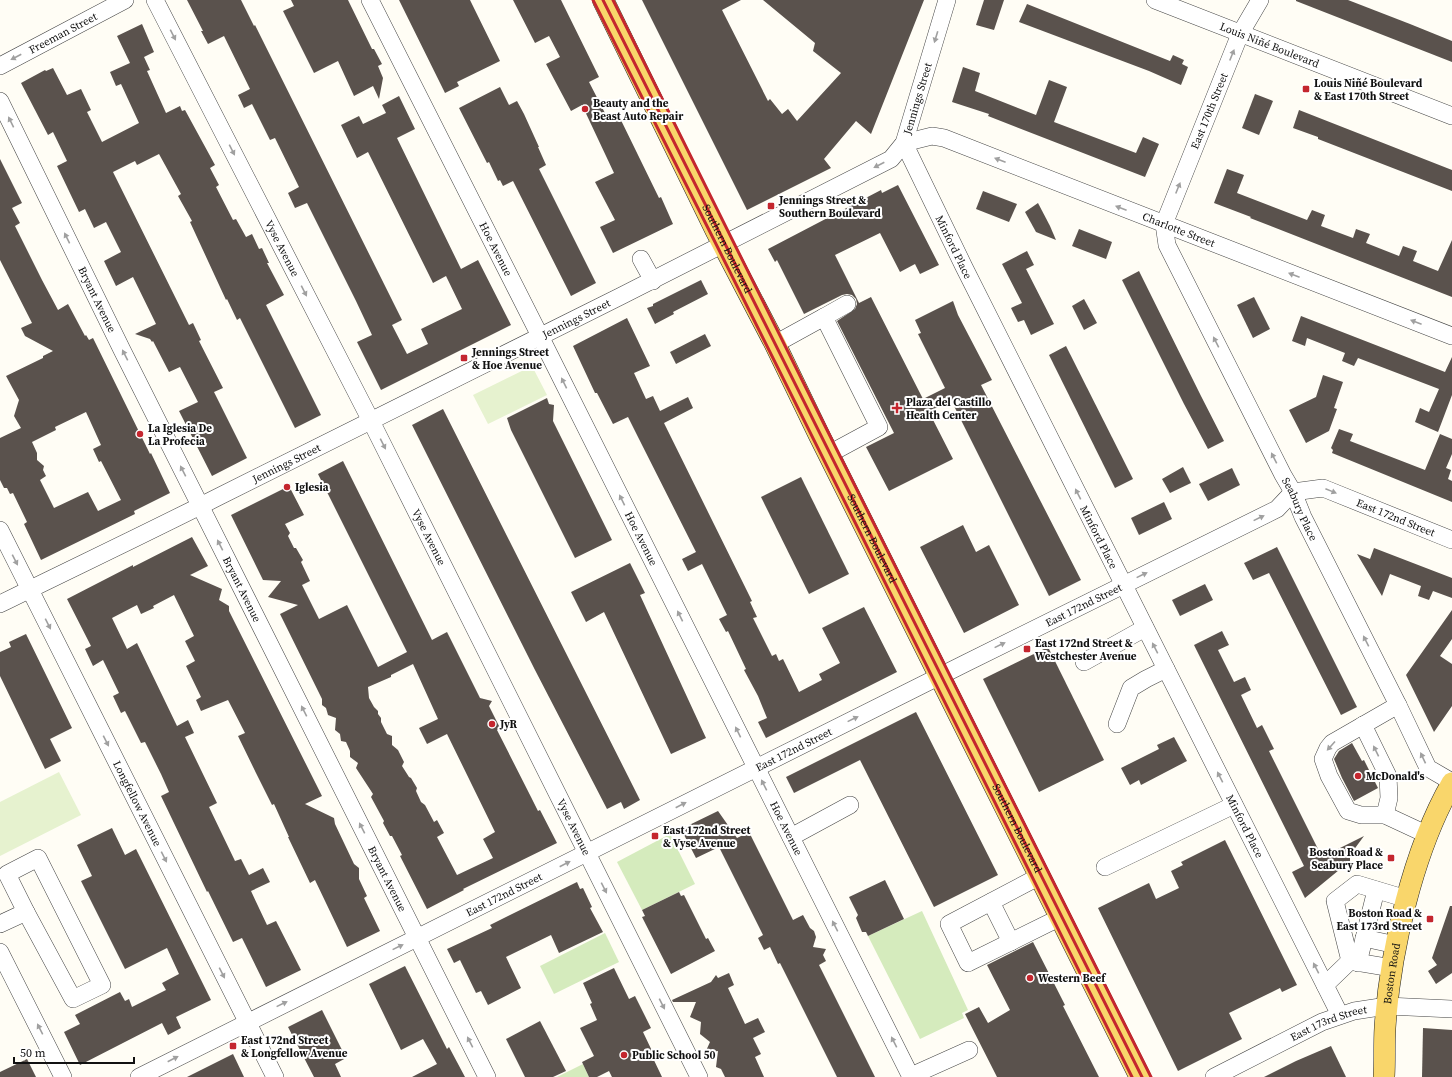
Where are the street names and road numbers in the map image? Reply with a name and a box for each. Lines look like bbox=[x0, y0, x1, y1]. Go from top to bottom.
street label: Freeman Street bbox=[26, 9, 100, 57]
street label: Louis Niñé Boulevard bbox=[1217, 19, 1322, 72]
street label: Jennings Street bbox=[900, 61, 936, 137]
street label: East 170th Street bbox=[1187, 71, 1232, 151]
street label: Southern Boulevard bbox=[698, 202, 756, 296]
street label: Charlotte Street bbox=[1140, 209, 1218, 251]
street label: Minford Place bbox=[932, 213, 976, 282]
street label: Vyse Avenue bbox=[261, 218, 303, 280]
street label: Hoe Avenue bbox=[476, 220, 516, 279]
street label: Bryant Avenue bbox=[74, 264, 119, 335]
street label: Jennings Street bbox=[539, 295, 613, 343]
street label: Jennings Street bbox=[249, 440, 324, 487]
street label: Seabury Place bbox=[1278, 475, 1321, 544]
street label: Southern Boulevard bbox=[843, 492, 901, 586]
street label: East 172nd Street bbox=[1354, 495, 1438, 541]
street label: Minford Place bbox=[1076, 503, 1121, 572]
street label: Vyse Avenue bbox=[408, 506, 449, 569]
street label: Hoe Avenue bbox=[621, 509, 661, 569]
street label: Bryant Avenue bbox=[219, 554, 265, 625]
street label: East 172nd Street bbox=[1043, 580, 1125, 631]
street label: East 172nd Street bbox=[753, 724, 835, 775]
street label: Longfellow Avenue bbox=[109, 758, 165, 849]
street label: Southern Boulevard bbox=[988, 781, 1046, 876]
street label: Minford Place bbox=[1222, 792, 1267, 861]
street label: Vyse Avenue bbox=[553, 796, 594, 858]
street label: Hoe Avenue bbox=[766, 799, 806, 858]
street label: Bryant Avenue bbox=[364, 844, 410, 915]
street label: East 172nd Street bbox=[463, 869, 545, 920]
street label: Boston Road bbox=[1380, 941, 1404, 1005]
street label: East 173rd Street bbox=[1288, 1002, 1368, 1045]

